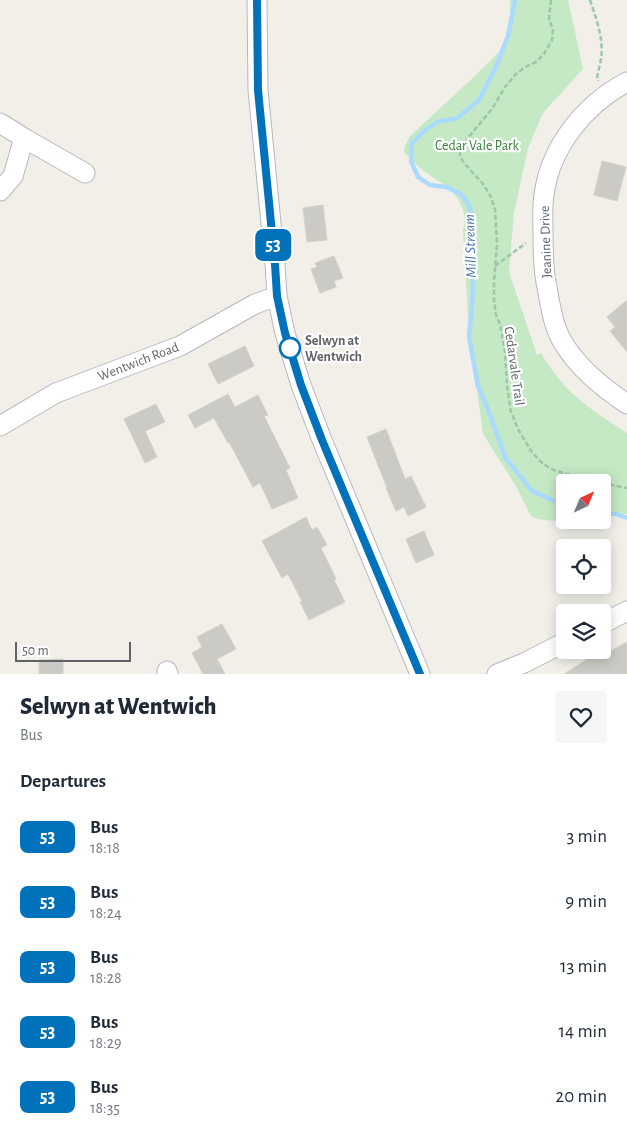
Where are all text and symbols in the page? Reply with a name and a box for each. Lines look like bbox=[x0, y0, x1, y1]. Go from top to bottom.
park label: Cedar Vale Park bbox=[435, 139, 520, 153]
street label: Jeanine Drive bbox=[538, 205, 554, 278]
water label: Mill Stream bbox=[462, 214, 479, 278]
line badge: 53 bbox=[250, 229, 296, 261]
text: 53 bbox=[265, 236, 281, 254]
street label: Cedarvale Trail bbox=[502, 326, 526, 407]
place label: Selwyn at Wentwich bbox=[305, 334, 362, 364]
marker: Selwyn at Wentwich bbox=[279, 337, 301, 359]
street label: Wentwich Road bbox=[96, 340, 181, 384]
north arrow bbox=[556, 474, 611, 529]
map controls bbox=[556, 474, 611, 659]
button: locate bbox=[556, 539, 611, 594]
button: layers bbox=[556, 604, 611, 659]
scale bar bbox=[15, 639, 131, 662]
text: 50 m bbox=[22, 644, 49, 658]
button: heart bbox=[555, 691, 607, 743]
text: Selwyn at Wentwich bbox=[20, 695, 216, 719]
text: Bus bbox=[20, 727, 43, 743]
text: Departures bbox=[20, 772, 106, 791]
text: Bus bbox=[90, 818, 118, 837]
text: 3 min bbox=[566, 827, 607, 846]
text: 53 bbox=[40, 828, 55, 846]
text: 18:18 bbox=[90, 840, 120, 856]
text: Bus bbox=[90, 883, 118, 902]
text: 9 min bbox=[565, 892, 607, 911]
text: 53 bbox=[40, 893, 55, 911]
text: 18:24 bbox=[90, 905, 122, 921]
text: Bus bbox=[90, 948, 118, 967]
text: 13 min bbox=[560, 957, 607, 976]
text: 53 bbox=[40, 958, 55, 976]
text: 18:28 bbox=[90, 970, 122, 986]
text: Bus bbox=[90, 1013, 118, 1032]
text: 14 min bbox=[559, 1022, 607, 1041]
text: 53 bbox=[40, 1023, 55, 1041]
text: 18:29 bbox=[90, 1035, 122, 1051]
text: Bus bbox=[90, 1078, 118, 1097]
text: 20 min bbox=[556, 1087, 607, 1106]
text: 53 bbox=[40, 1088, 55, 1106]
text: 18:35 bbox=[90, 1100, 120, 1116]

